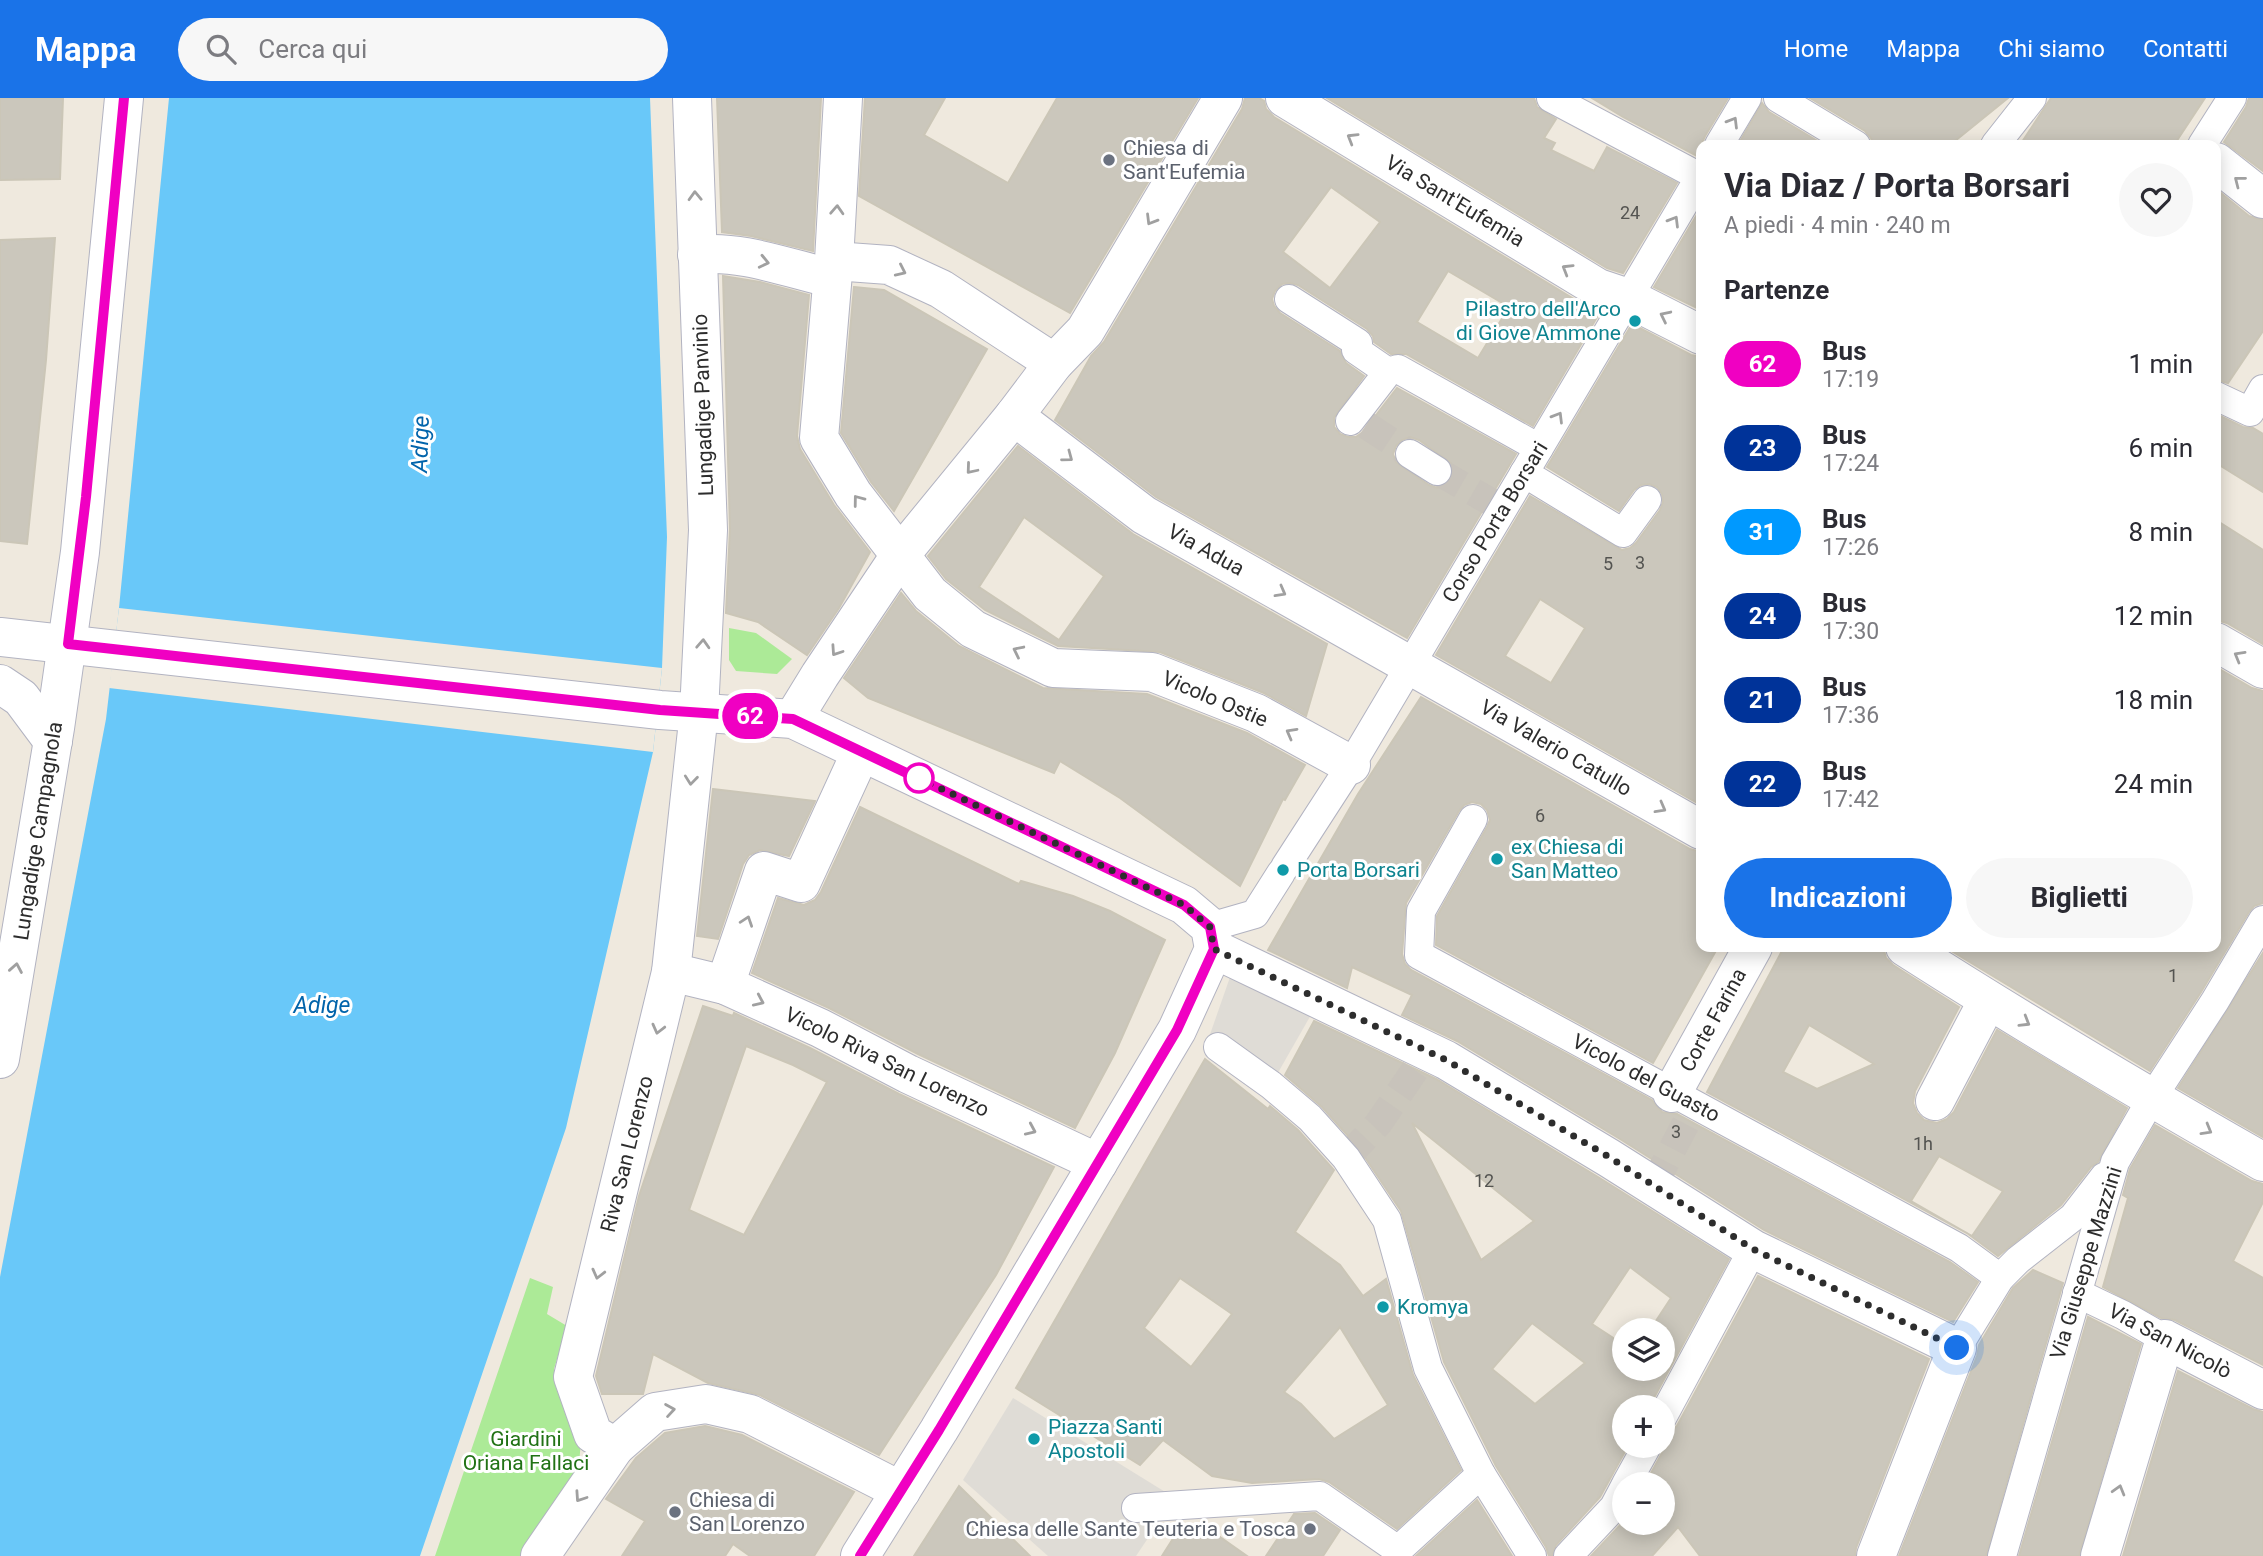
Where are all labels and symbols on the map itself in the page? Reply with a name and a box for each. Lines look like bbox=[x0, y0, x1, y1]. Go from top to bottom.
one-way arrow bbox=[1725, 116, 1738, 129]
one-way arrow bbox=[1346, 134, 1359, 147]
place label: Chiesa di Sant'Eufemia bbox=[1123, 136, 1246, 184]
street label: Via Sant'Eufemia bbox=[1381, 150, 1529, 252]
marker: Chiesa di Sant'Eufemia bbox=[1101, 152, 1117, 168]
one-way arrow bbox=[2235, 176, 2247, 189]
one-way arrow bbox=[688, 191, 703, 202]
house number: 24 bbox=[1620, 202, 1640, 223]
one-way arrow bbox=[829, 204, 844, 215]
one-way arrow bbox=[1146, 212, 1159, 225]
one-way arrow bbox=[1666, 216, 1679, 229]
one-way arrow bbox=[758, 254, 770, 268]
one-way arrow bbox=[894, 262, 906, 276]
one-way arrow bbox=[1561, 264, 1574, 277]
place label: Pilastro dell'Arco di Giove Ammone bbox=[1456, 297, 1621, 345]
one-way arrow bbox=[1660, 310, 1672, 324]
street label: Lungadige Panvinio bbox=[688, 313, 718, 497]
marker: Pilastro dell'Arco di Giove Ammone bbox=[1627, 313, 1643, 329]
one-way arrow bbox=[1549, 411, 1562, 424]
water label: Adige bbox=[406, 415, 435, 474]
street label: Corso Porta Borsari bbox=[1437, 437, 1553, 607]
one-way arrow bbox=[1061, 449, 1073, 462]
one-way arrow bbox=[967, 460, 979, 473]
one-way arrow bbox=[854, 496, 866, 508]
street label: Via Adua bbox=[1164, 519, 1248, 581]
house number: 3 bbox=[1635, 552, 1645, 573]
house number: 5 bbox=[1603, 553, 1613, 574]
one-way arrow bbox=[1273, 584, 1286, 597]
one-way arrow bbox=[696, 638, 711, 649]
one-way arrow bbox=[832, 643, 844, 656]
one-way arrow bbox=[1013, 645, 1025, 659]
one-way arrow bbox=[2234, 651, 2247, 664]
street label: Vicolo Ostie bbox=[1159, 666, 1271, 732]
line badge: 62 bbox=[718, 693, 782, 739]
street label: Via Valerio Catullo bbox=[1476, 695, 1636, 801]
street label: Lungadige Campagnola bbox=[9, 720, 67, 942]
one-way arrow bbox=[1286, 727, 1298, 741]
unlabelled marker bbox=[904, 763, 934, 793]
one-way arrow bbox=[684, 774, 699, 786]
one-way arrow bbox=[1654, 800, 1666, 813]
house number: 6 bbox=[1535, 805, 1545, 826]
place label: ex Chiesa di San Matteo bbox=[1511, 835, 1624, 883]
marker: ex Chiesa di San Matteo bbox=[1489, 851, 1505, 867]
place label: Porta Borsari bbox=[1297, 858, 1420, 882]
marker: Porta Borsari bbox=[1275, 862, 1291, 878]
one-way arrow bbox=[739, 915, 753, 928]
one-way arrow bbox=[8, 962, 23, 974]
street label: Corte Farina bbox=[1675, 964, 1751, 1076]
house number: 1 bbox=[2168, 965, 2178, 986]
water label: Adige bbox=[293, 992, 351, 1019]
one-way arrow bbox=[752, 993, 764, 1007]
street label: Vicolo Riva San Lorenzo bbox=[781, 1002, 993, 1122]
one-way arrow bbox=[2017, 1014, 2030, 1027]
one-way arrow bbox=[651, 1023, 666, 1035]
street label: Vicolo del Guasto bbox=[1568, 1029, 1724, 1127]
street label: Riva San Lorenzo bbox=[596, 1073, 658, 1235]
house number: 3 bbox=[1671, 1121, 1681, 1142]
one-way arrow bbox=[1024, 1122, 1036, 1136]
one-way arrow bbox=[2200, 1122, 2213, 1135]
house number: 1h bbox=[1913, 1133, 1933, 1154]
street label: Via Giuseppe Mazzini bbox=[2045, 1164, 2127, 1362]
house number: 12 bbox=[1474, 1170, 1494, 1191]
one-way arrow bbox=[592, 1268, 606, 1280]
place label: Kromya bbox=[1397, 1295, 1469, 1319]
street label: Via San Nicolò bbox=[2104, 1298, 2236, 1384]
marker: Kromya bbox=[1375, 1299, 1391, 1315]
your location bbox=[1939, 1330, 1974, 1365]
one-way arrow bbox=[664, 1403, 676, 1418]
place label: Piazza Santi Apostoli bbox=[1048, 1415, 1163, 1463]
park label: Giardini Oriana Fallaci bbox=[463, 1427, 589, 1475]
marker: Piazza Santi Apostoli bbox=[1026, 1431, 1042, 1447]
one-way arrow bbox=[2110, 1485, 2125, 1497]
place label: Chiesa di San Lorenzo bbox=[689, 1488, 805, 1536]
one-way arrow bbox=[576, 1489, 588, 1502]
marker: Chiesa di San Lorenzo bbox=[667, 1504, 683, 1520]
place label: Chiesa delle Sante Teuteria e Tosca bbox=[965, 1517, 1296, 1541]
marker: Chiesa delle Sante Teuteria e Tosca bbox=[1302, 1521, 1318, 1537]

